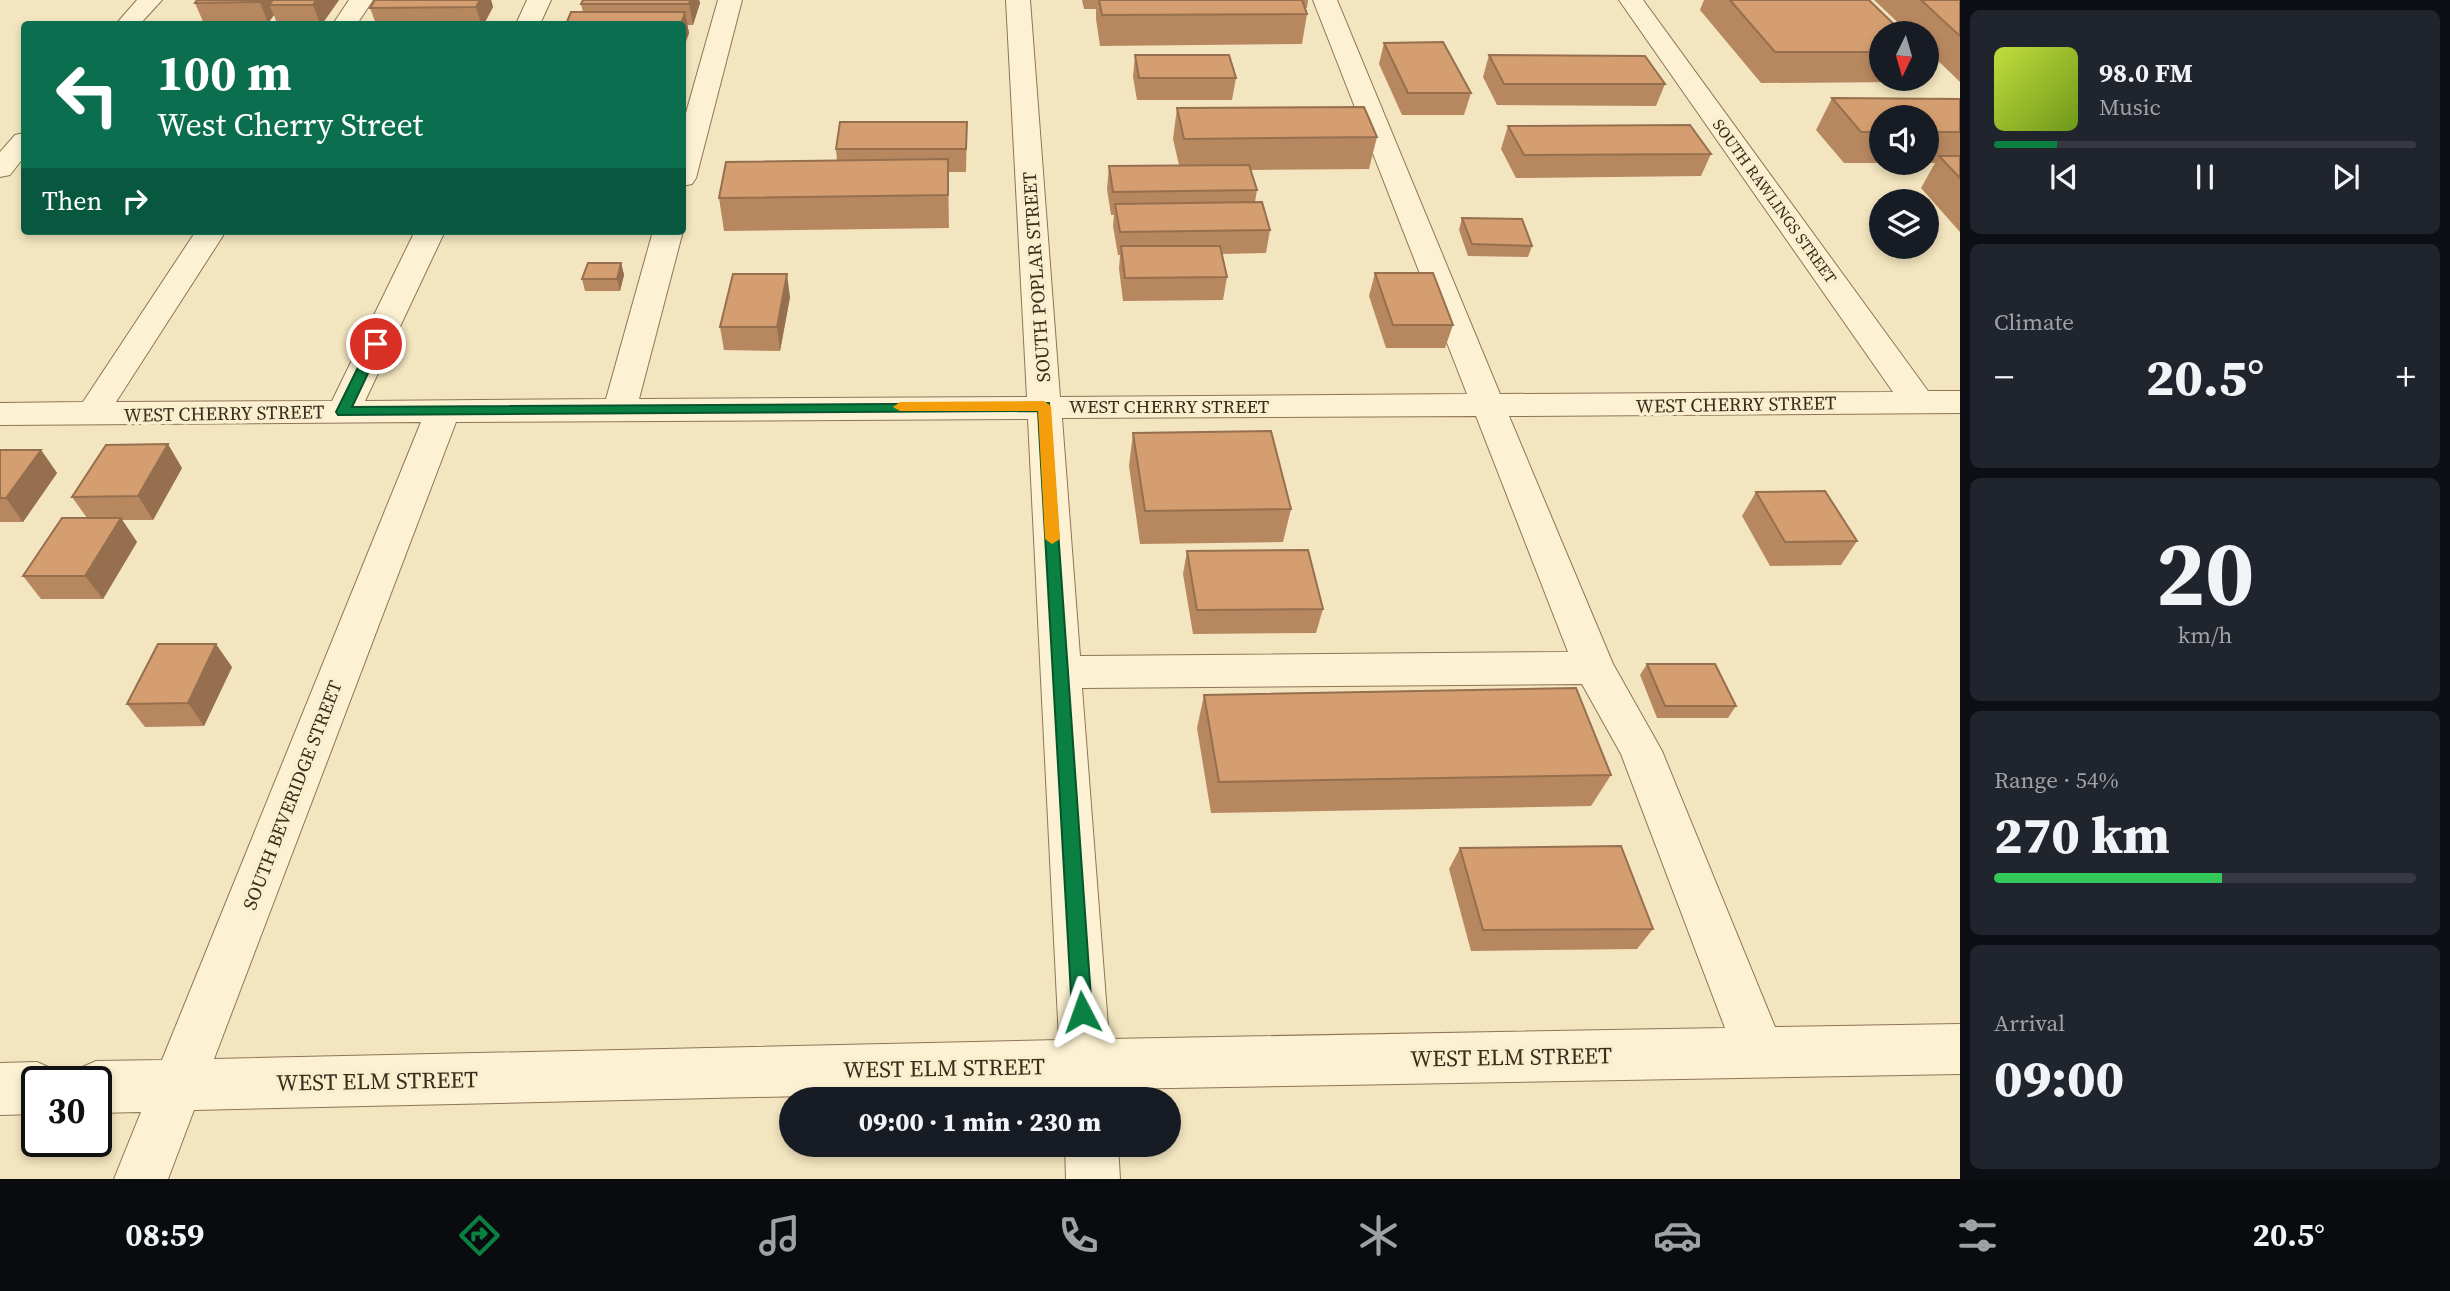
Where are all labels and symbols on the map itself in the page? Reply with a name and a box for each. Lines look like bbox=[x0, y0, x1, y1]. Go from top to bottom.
north arrow bbox=[1869, 21, 1939, 91]
street label: SOUTH RAWLINGS STREET bbox=[1708, 114, 1842, 288]
street label: SOUTH POPLAR STREET bbox=[1016, 170, 1056, 383]
pin bbox=[346, 314, 406, 374]
street label: WEST CHERRY STREET bbox=[1635, 389, 1837, 419]
street label: WEST CHERRY STREET bbox=[1069, 393, 1270, 419]
street label: WEST CHERRY STREET bbox=[123, 398, 325, 428]
street label: SOUTH BEVERIDGE STREET bbox=[236, 676, 348, 913]
position arrow bbox=[1045, 975, 1119, 1049]
street label: WEST ELM STREET bbox=[1410, 1039, 1612, 1075]
street label: WEST ELM STREET bbox=[843, 1050, 1045, 1086]
street label: WEST ELM STREET bbox=[276, 1063, 478, 1099]
speed limit sign: 30 bbox=[21, 1066, 112, 1157]

